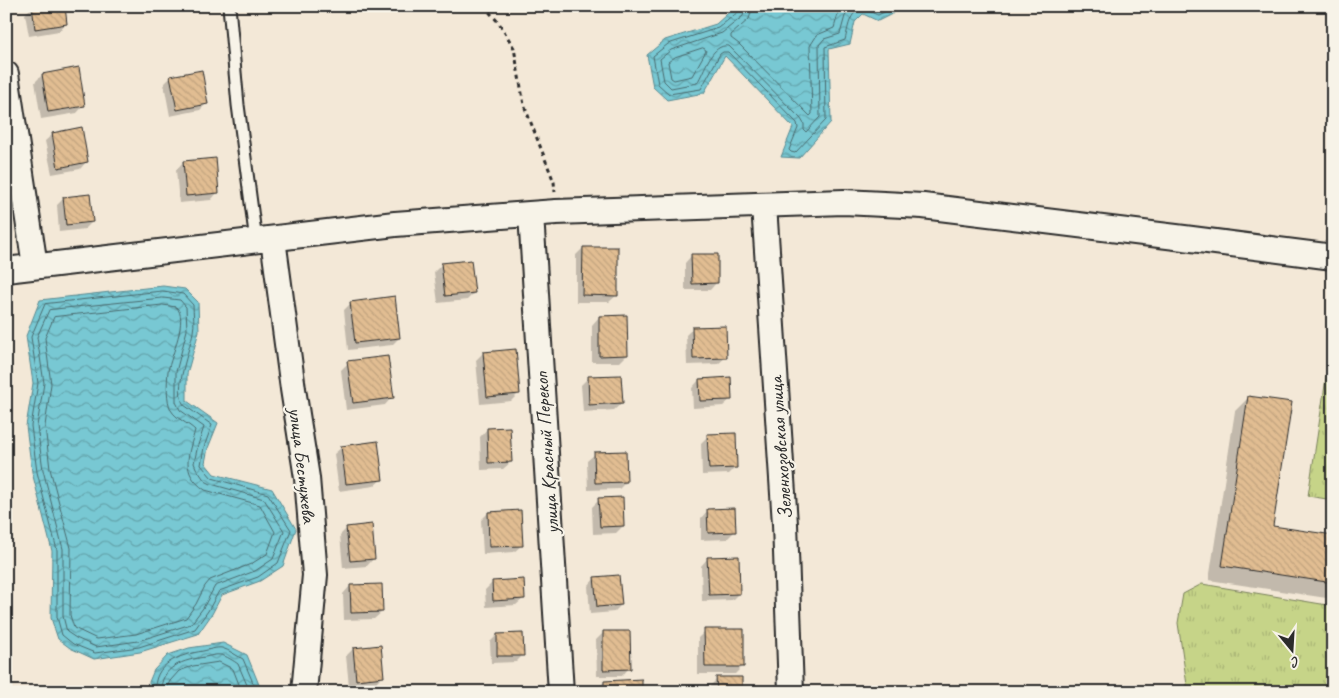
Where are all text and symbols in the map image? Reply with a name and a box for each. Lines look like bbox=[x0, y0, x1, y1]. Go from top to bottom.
street label: улица Красный Перекоп bbox=[528, 370, 565, 536]
street label: Зеленхозовская улица bbox=[763, 374, 799, 520]
street label: улица Бестужева bbox=[283, 405, 322, 525]
north arrow bbox=[1266, 626, 1316, 676]
text: С bbox=[1288, 653, 1302, 672]

